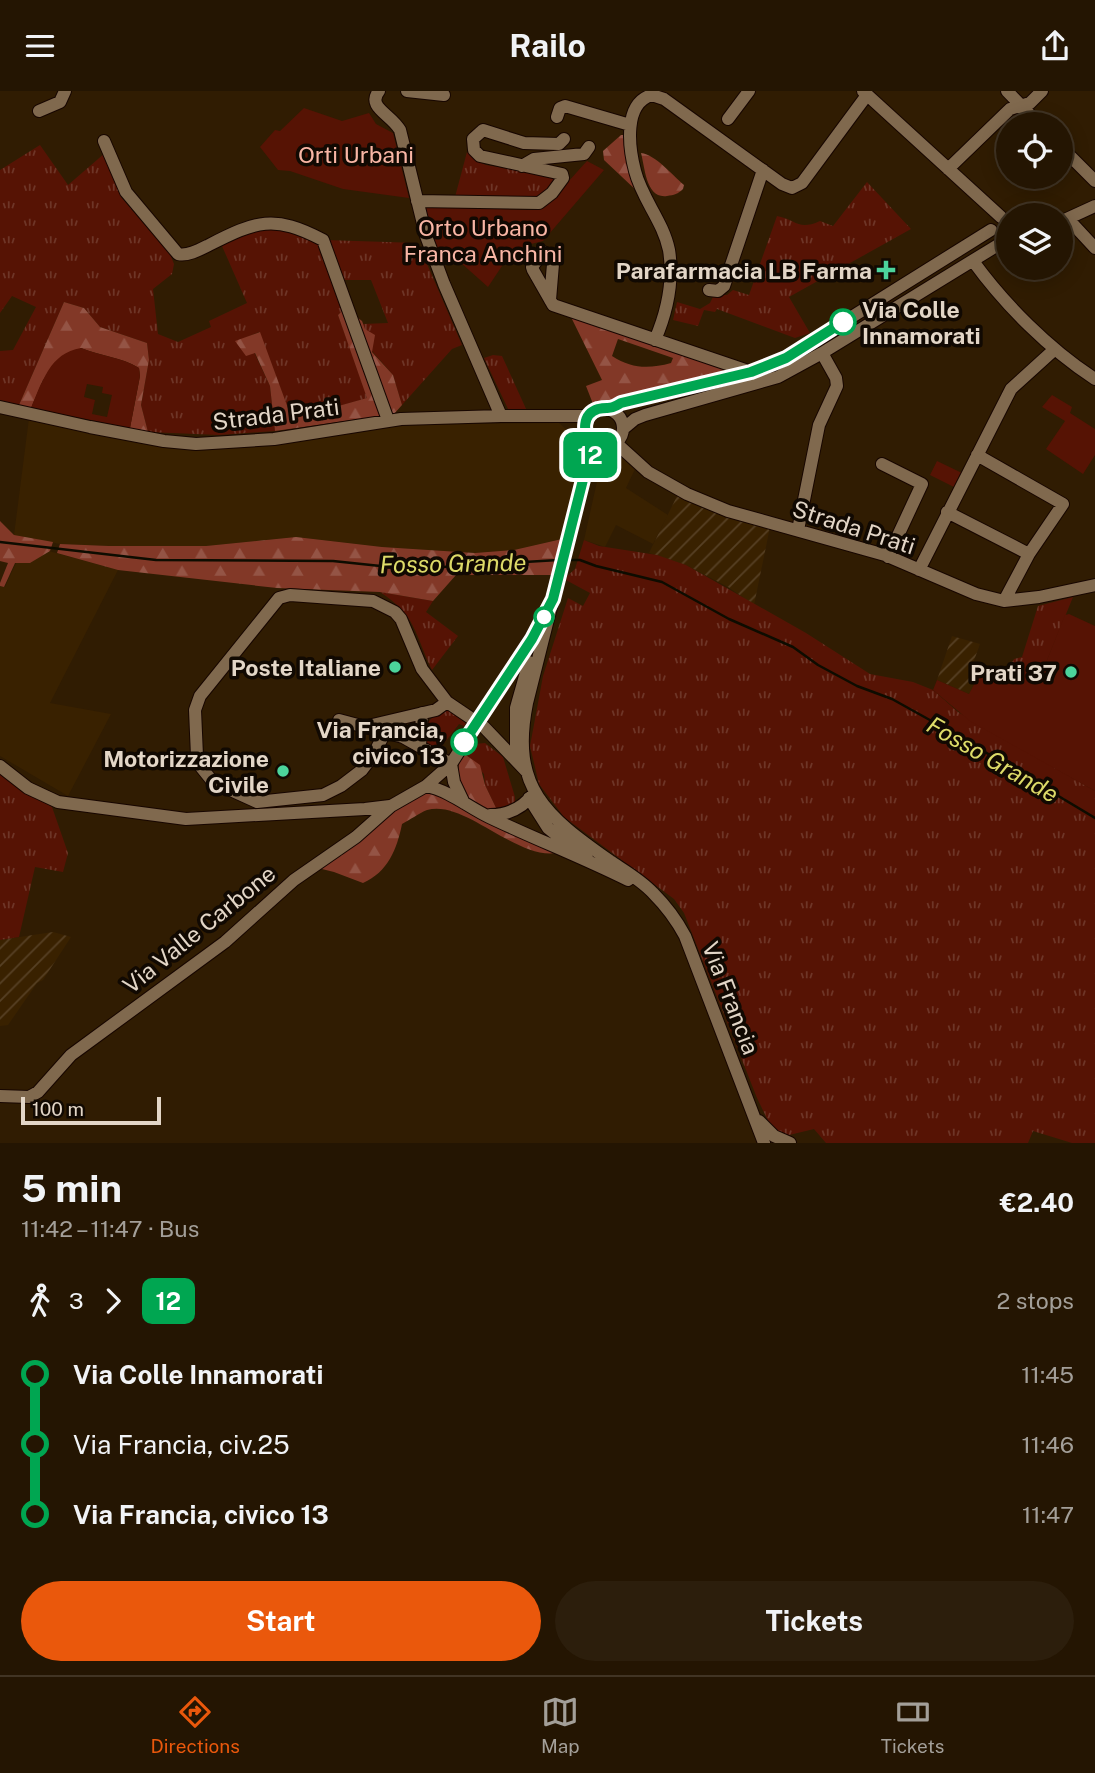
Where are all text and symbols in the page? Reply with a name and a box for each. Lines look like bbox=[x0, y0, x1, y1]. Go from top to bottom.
icon: menu bbox=[21, 27, 59, 65]
text: Railo bbox=[509, 27, 586, 64]
icon: share bbox=[1036, 27, 1074, 65]
map controls bbox=[996, 112, 1073, 280]
button: locate bbox=[996, 112, 1073, 189]
park label: Orti Urbani bbox=[298, 141, 414, 168]
button: layers bbox=[996, 203, 1073, 280]
park label: Orto Urbano Franca Anchini bbox=[404, 214, 562, 267]
place label: Parafarmacia LB Farma bbox=[616, 257, 872, 284]
marker: Parafarmacia LB Farma bbox=[878, 262, 894, 278]
place label: Via Colle Innamorati bbox=[862, 296, 981, 349]
marker: Via Colle Innamorati bbox=[830, 309, 856, 335]
street label: Strada Prati bbox=[211, 393, 341, 435]
line badge: 12 bbox=[558, 432, 622, 478]
text: 12 bbox=[577, 441, 603, 469]
street label: Strada Prati bbox=[789, 494, 919, 560]
water label: Fosso Grande bbox=[379, 548, 527, 578]
unlabelled marker bbox=[534, 607, 554, 627]
place label: Poste Italiane bbox=[231, 654, 381, 681]
marker: Poste Italiane bbox=[387, 659, 403, 675]
place label: Prati 37 bbox=[970, 659, 1057, 686]
marker: Prati 37 bbox=[1063, 664, 1079, 680]
water label: Fosso Grande bbox=[922, 710, 1064, 808]
place label: Via Francia, civico 13 bbox=[316, 716, 445, 769]
marker: Via Francia, civico 13 bbox=[451, 729, 477, 755]
place label: Motorizzazione Civile bbox=[103, 745, 269, 798]
marker: Motorizzazione Civile bbox=[275, 763, 291, 779]
street label: Via Valle Carbone bbox=[117, 859, 281, 999]
street label: Via Francia bbox=[697, 938, 765, 1058]
scale bar bbox=[21, 1094, 161, 1126]
text: 100 m bbox=[32, 1098, 84, 1120]
text: 5 min bbox=[21, 1166, 122, 1211]
text: €2.40 bbox=[1000, 1187, 1074, 1218]
text: 11:42 – 11:47 · Bus bbox=[21, 1215, 199, 1242]
icon: walk bbox=[21, 1282, 59, 1320]
icon: forward bbox=[94, 1282, 132, 1320]
text: 3 bbox=[69, 1287, 84, 1314]
text: 12 bbox=[156, 1287, 181, 1315]
text: 2 stops bbox=[996, 1287, 1074, 1314]
text: Via Colle Innamorati bbox=[73, 1359, 323, 1390]
text: 11:45 bbox=[1021, 1361, 1074, 1388]
text: Via Francia, civ.25 bbox=[73, 1429, 290, 1460]
text: 11:46 bbox=[1021, 1431, 1074, 1458]
text: Via Francia, civico 13 bbox=[73, 1499, 329, 1530]
text: 11:47 bbox=[1022, 1501, 1074, 1528]
button: Start bbox=[21, 1581, 541, 1661]
button: Tickets bbox=[555, 1581, 1074, 1661]
tab: Directions bbox=[151, 1693, 240, 1757]
tab: Map bbox=[541, 1693, 580, 1757]
tab: Tickets bbox=[881, 1693, 944, 1757]

